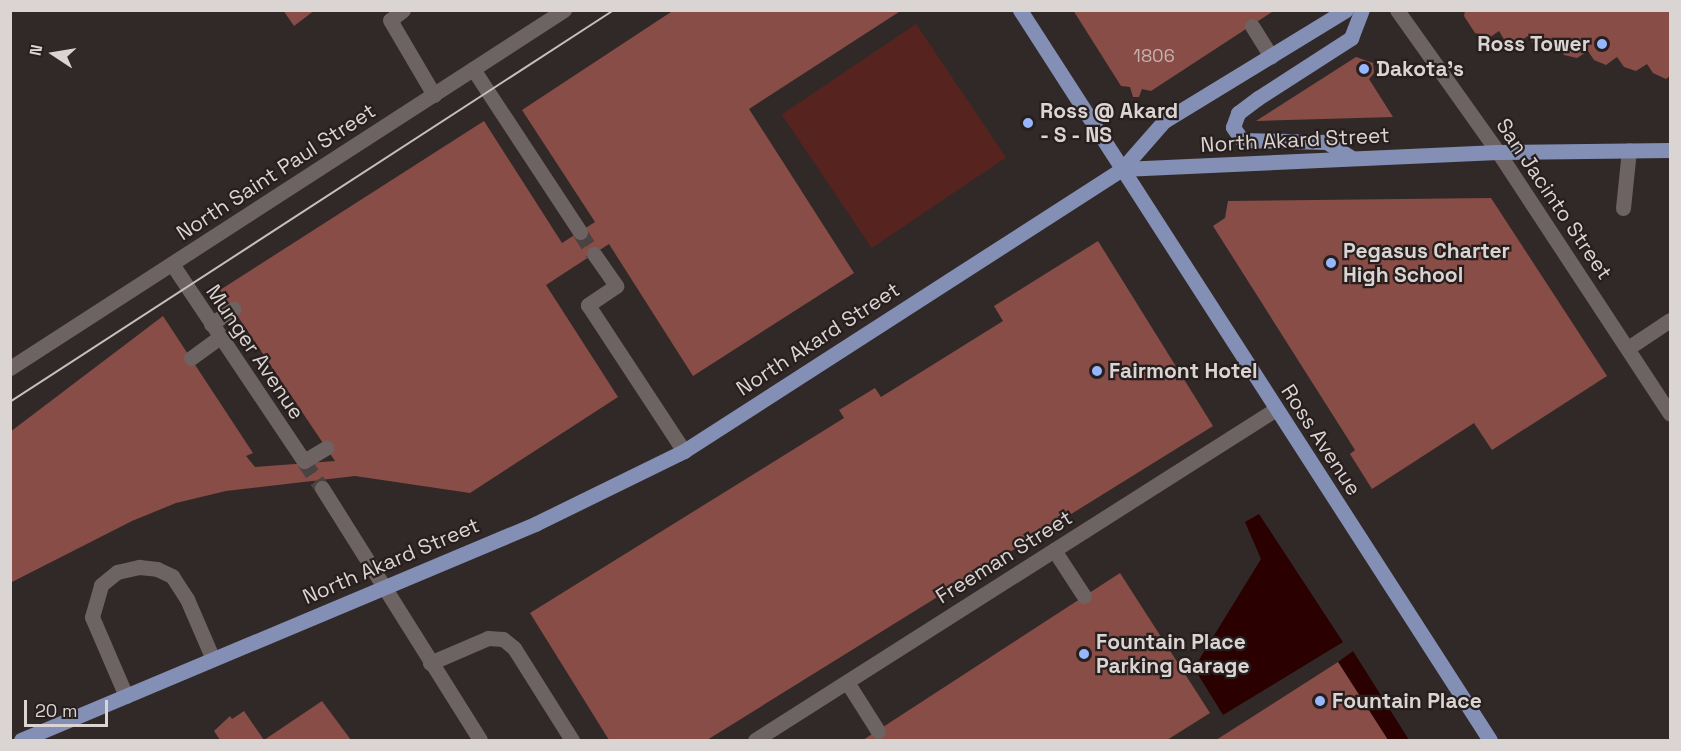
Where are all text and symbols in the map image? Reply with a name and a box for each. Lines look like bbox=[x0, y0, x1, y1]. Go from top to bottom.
north arrow bbox=[24, 24, 84, 84]
place label: Ross Tower bbox=[1476, 31, 1590, 57]
marker: Ross Tower bbox=[1595, 37, 1609, 51]
text: N bbox=[25, 43, 47, 58]
house number: 1806 bbox=[1133, 45, 1175, 67]
place label: Dakota's bbox=[1376, 56, 1464, 82]
marker: Dakota's bbox=[1357, 62, 1371, 76]
street label: North Saint Paul Street bbox=[172, 98, 380, 246]
place label: Ross @ Akard - S - NS bbox=[1040, 98, 1179, 148]
street label: San Jacinto Street bbox=[1491, 114, 1617, 284]
marker: Ross @ Akard - S - NS bbox=[1021, 116, 1035, 130]
street label: North Akard Street bbox=[1200, 122, 1390, 158]
place label: Pegasus Charter High School bbox=[1343, 238, 1510, 288]
marker: Pegasus Charter High School bbox=[1324, 256, 1338, 270]
street label: North Akard Street bbox=[732, 277, 904, 401]
street label: Munger Avenue bbox=[201, 280, 309, 424]
place label: Fairmont Hotel bbox=[1109, 358, 1258, 384]
marker: Fairmont Hotel bbox=[1090, 364, 1104, 378]
street label: Ross Avenue bbox=[1276, 379, 1366, 501]
street label: Freeman Street bbox=[931, 505, 1077, 609]
street label: North Akard Street bbox=[299, 512, 483, 610]
place label: Fountain Place Parking Garage bbox=[1096, 629, 1250, 679]
marker: Fountain Place Parking Garage bbox=[1077, 647, 1091, 661]
scale bar bbox=[27, 688, 111, 726]
place label: Fountain Place bbox=[1332, 688, 1482, 714]
marker: Fountain Place bbox=[1313, 694, 1327, 708]
text: 20 m bbox=[35, 699, 78, 722]

